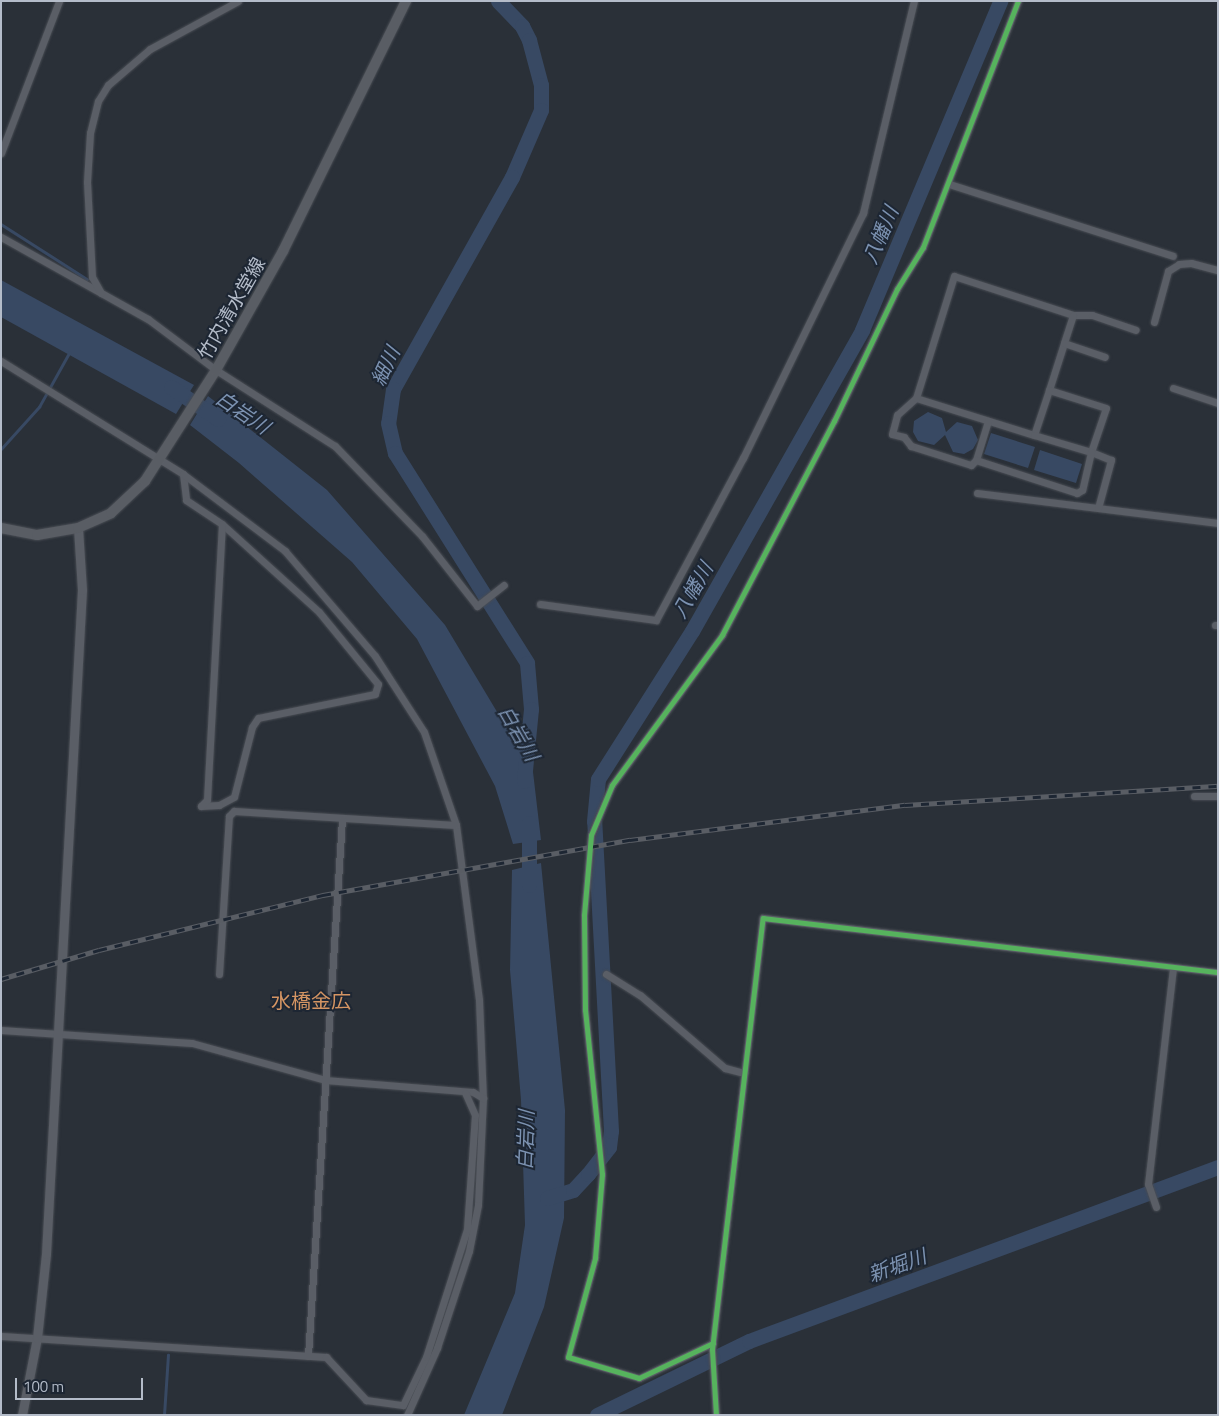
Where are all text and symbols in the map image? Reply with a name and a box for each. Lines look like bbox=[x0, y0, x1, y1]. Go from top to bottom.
water label: 八幡川 bbox=[857, 203, 903, 267]
street label: 竹内清水堂線 bbox=[193, 253, 269, 363]
water label: 細川 bbox=[366, 343, 404, 389]
water label: 白岩川 bbox=[211, 385, 275, 439]
water label: 八幡川 bbox=[667, 558, 717, 622]
water label: 白岩川 bbox=[494, 701, 544, 765]
district label: 水橋金広 bbox=[271, 988, 351, 1012]
water label: 白岩川 bbox=[512, 1110, 538, 1170]
water label: 新堀川 bbox=[865, 1243, 929, 1287]
scale bar bbox=[18, 1368, 145, 1400]
text: 100 m bbox=[23, 1375, 64, 1398]

